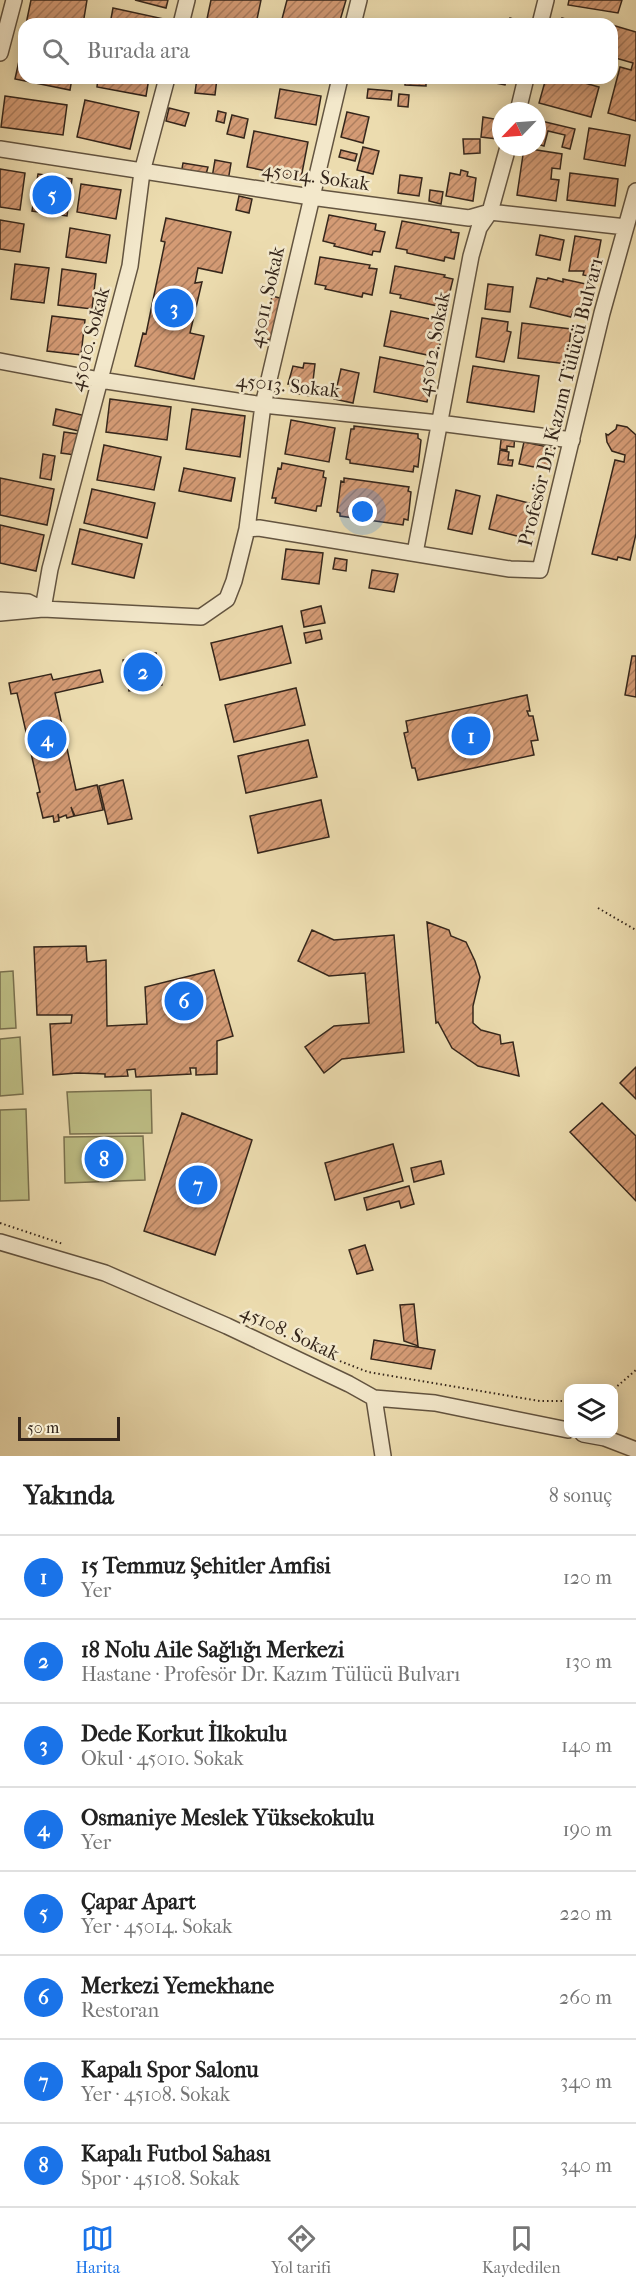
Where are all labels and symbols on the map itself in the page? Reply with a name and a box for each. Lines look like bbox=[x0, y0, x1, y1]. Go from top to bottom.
north arrow bbox=[492, 102, 546, 156]
street label: 45014. Sokak bbox=[261, 158, 372, 196]
pin: 5 bbox=[32, 172, 72, 218]
street label: 45011. Sokak bbox=[244, 244, 289, 350]
street label: Profesör Dr. Kazım Tülücü Bulvarı bbox=[513, 256, 608, 549]
street label: 45010. Sokak bbox=[65, 284, 115, 394]
pin: 3 bbox=[154, 286, 194, 330]
street label: 45012. Sokak bbox=[412, 289, 455, 399]
street label: 45013. Sokak bbox=[235, 369, 342, 402]
your location bbox=[348, 497, 377, 526]
pin: 2 bbox=[124, 650, 162, 694]
pin: 1 bbox=[452, 714, 490, 758]
pin: 4 bbox=[28, 716, 66, 762]
pin: 6 bbox=[164, 978, 204, 1024]
pin: 8 bbox=[84, 1136, 124, 1182]
pin: 7 bbox=[178, 1162, 218, 1208]
street label: 45108. Sokak bbox=[237, 1300, 343, 1366]
scale bar bbox=[18, 1414, 120, 1442]

